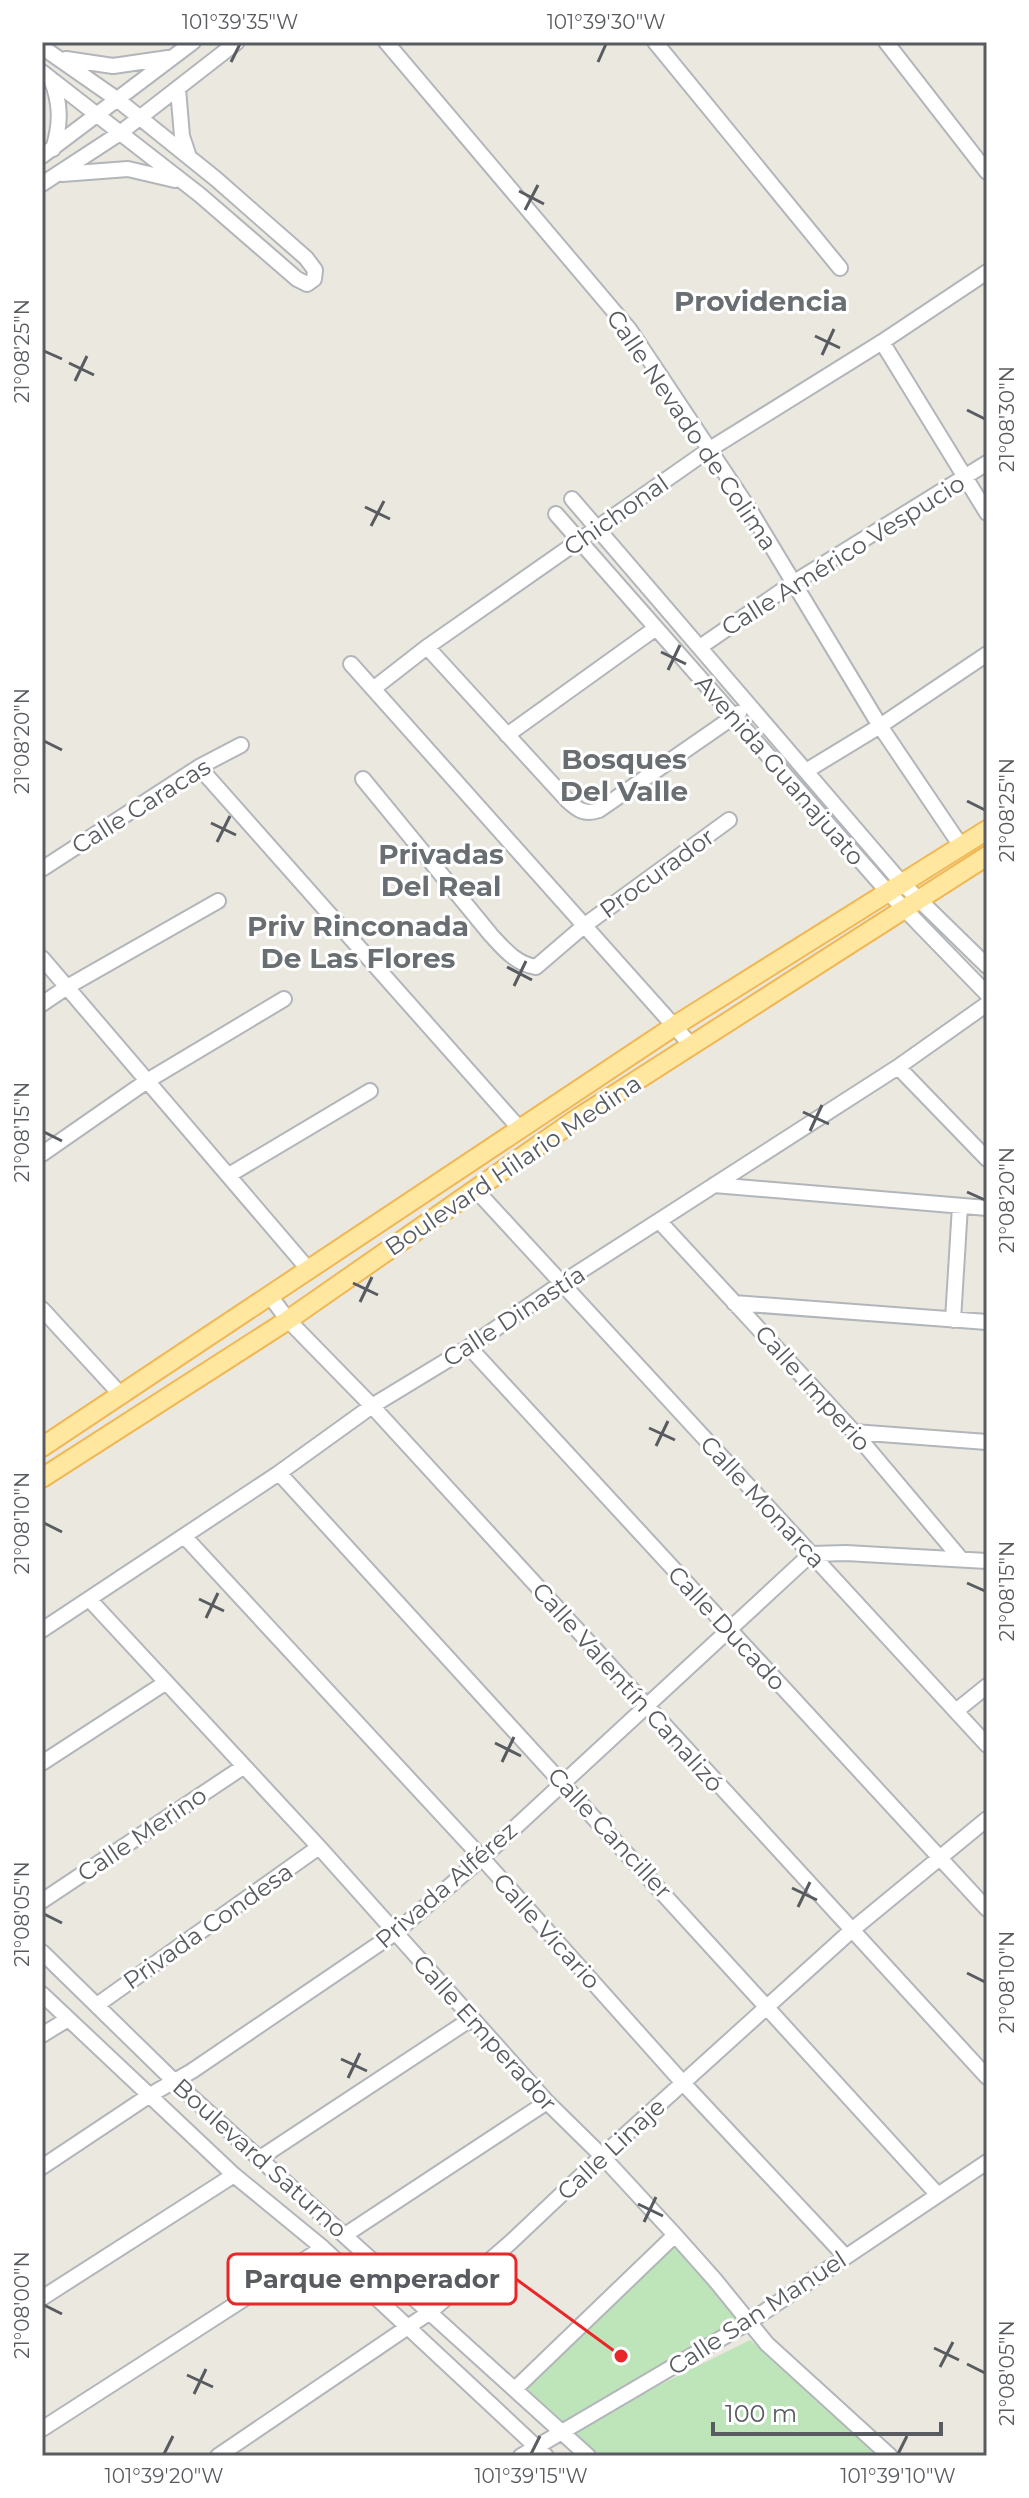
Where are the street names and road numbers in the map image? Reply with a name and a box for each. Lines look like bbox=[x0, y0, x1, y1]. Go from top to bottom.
street label: Calle Nevado de Colima bbox=[601, 304, 783, 556]
street label: Chichonal bbox=[558, 468, 674, 562]
street label: Calle Américo Vespucio bbox=[716, 468, 970, 642]
street label: Avenida Guanajuato bbox=[689, 669, 871, 871]
street label: Calle Caracas bbox=[66, 752, 216, 860]
street label: Procurador bbox=[594, 822, 720, 924]
street label: Boulevard Hilario Medina bbox=[379, 1068, 647, 1262]
street label: Calle Dinastía bbox=[438, 1259, 590, 1373]
street label: Calle Imperio bbox=[749, 1319, 877, 1457]
street label: Calle Monarca bbox=[694, 1430, 832, 1574]
street label: Calle Ducado bbox=[662, 1560, 792, 1696]
street label: Calle Valentín Canalizó bbox=[526, 1576, 730, 1798]
street label: Calle Canciller bbox=[542, 1761, 678, 1905]
street label: Calle Merino bbox=[72, 1780, 212, 1888]
street label: Privada Alférez bbox=[369, 1816, 523, 1954]
street label: Privada Condesa bbox=[118, 1857, 298, 1995]
street label: Calle Vicario bbox=[487, 1867, 607, 1995]
street label: Calle Emperador bbox=[407, 1949, 563, 2117]
street label: Boulevard Saturno bbox=[167, 2072, 353, 2244]
street label: Calle Linaje bbox=[551, 2092, 671, 2206]
street label: Calle San Manuel bbox=[663, 2245, 851, 2381]

